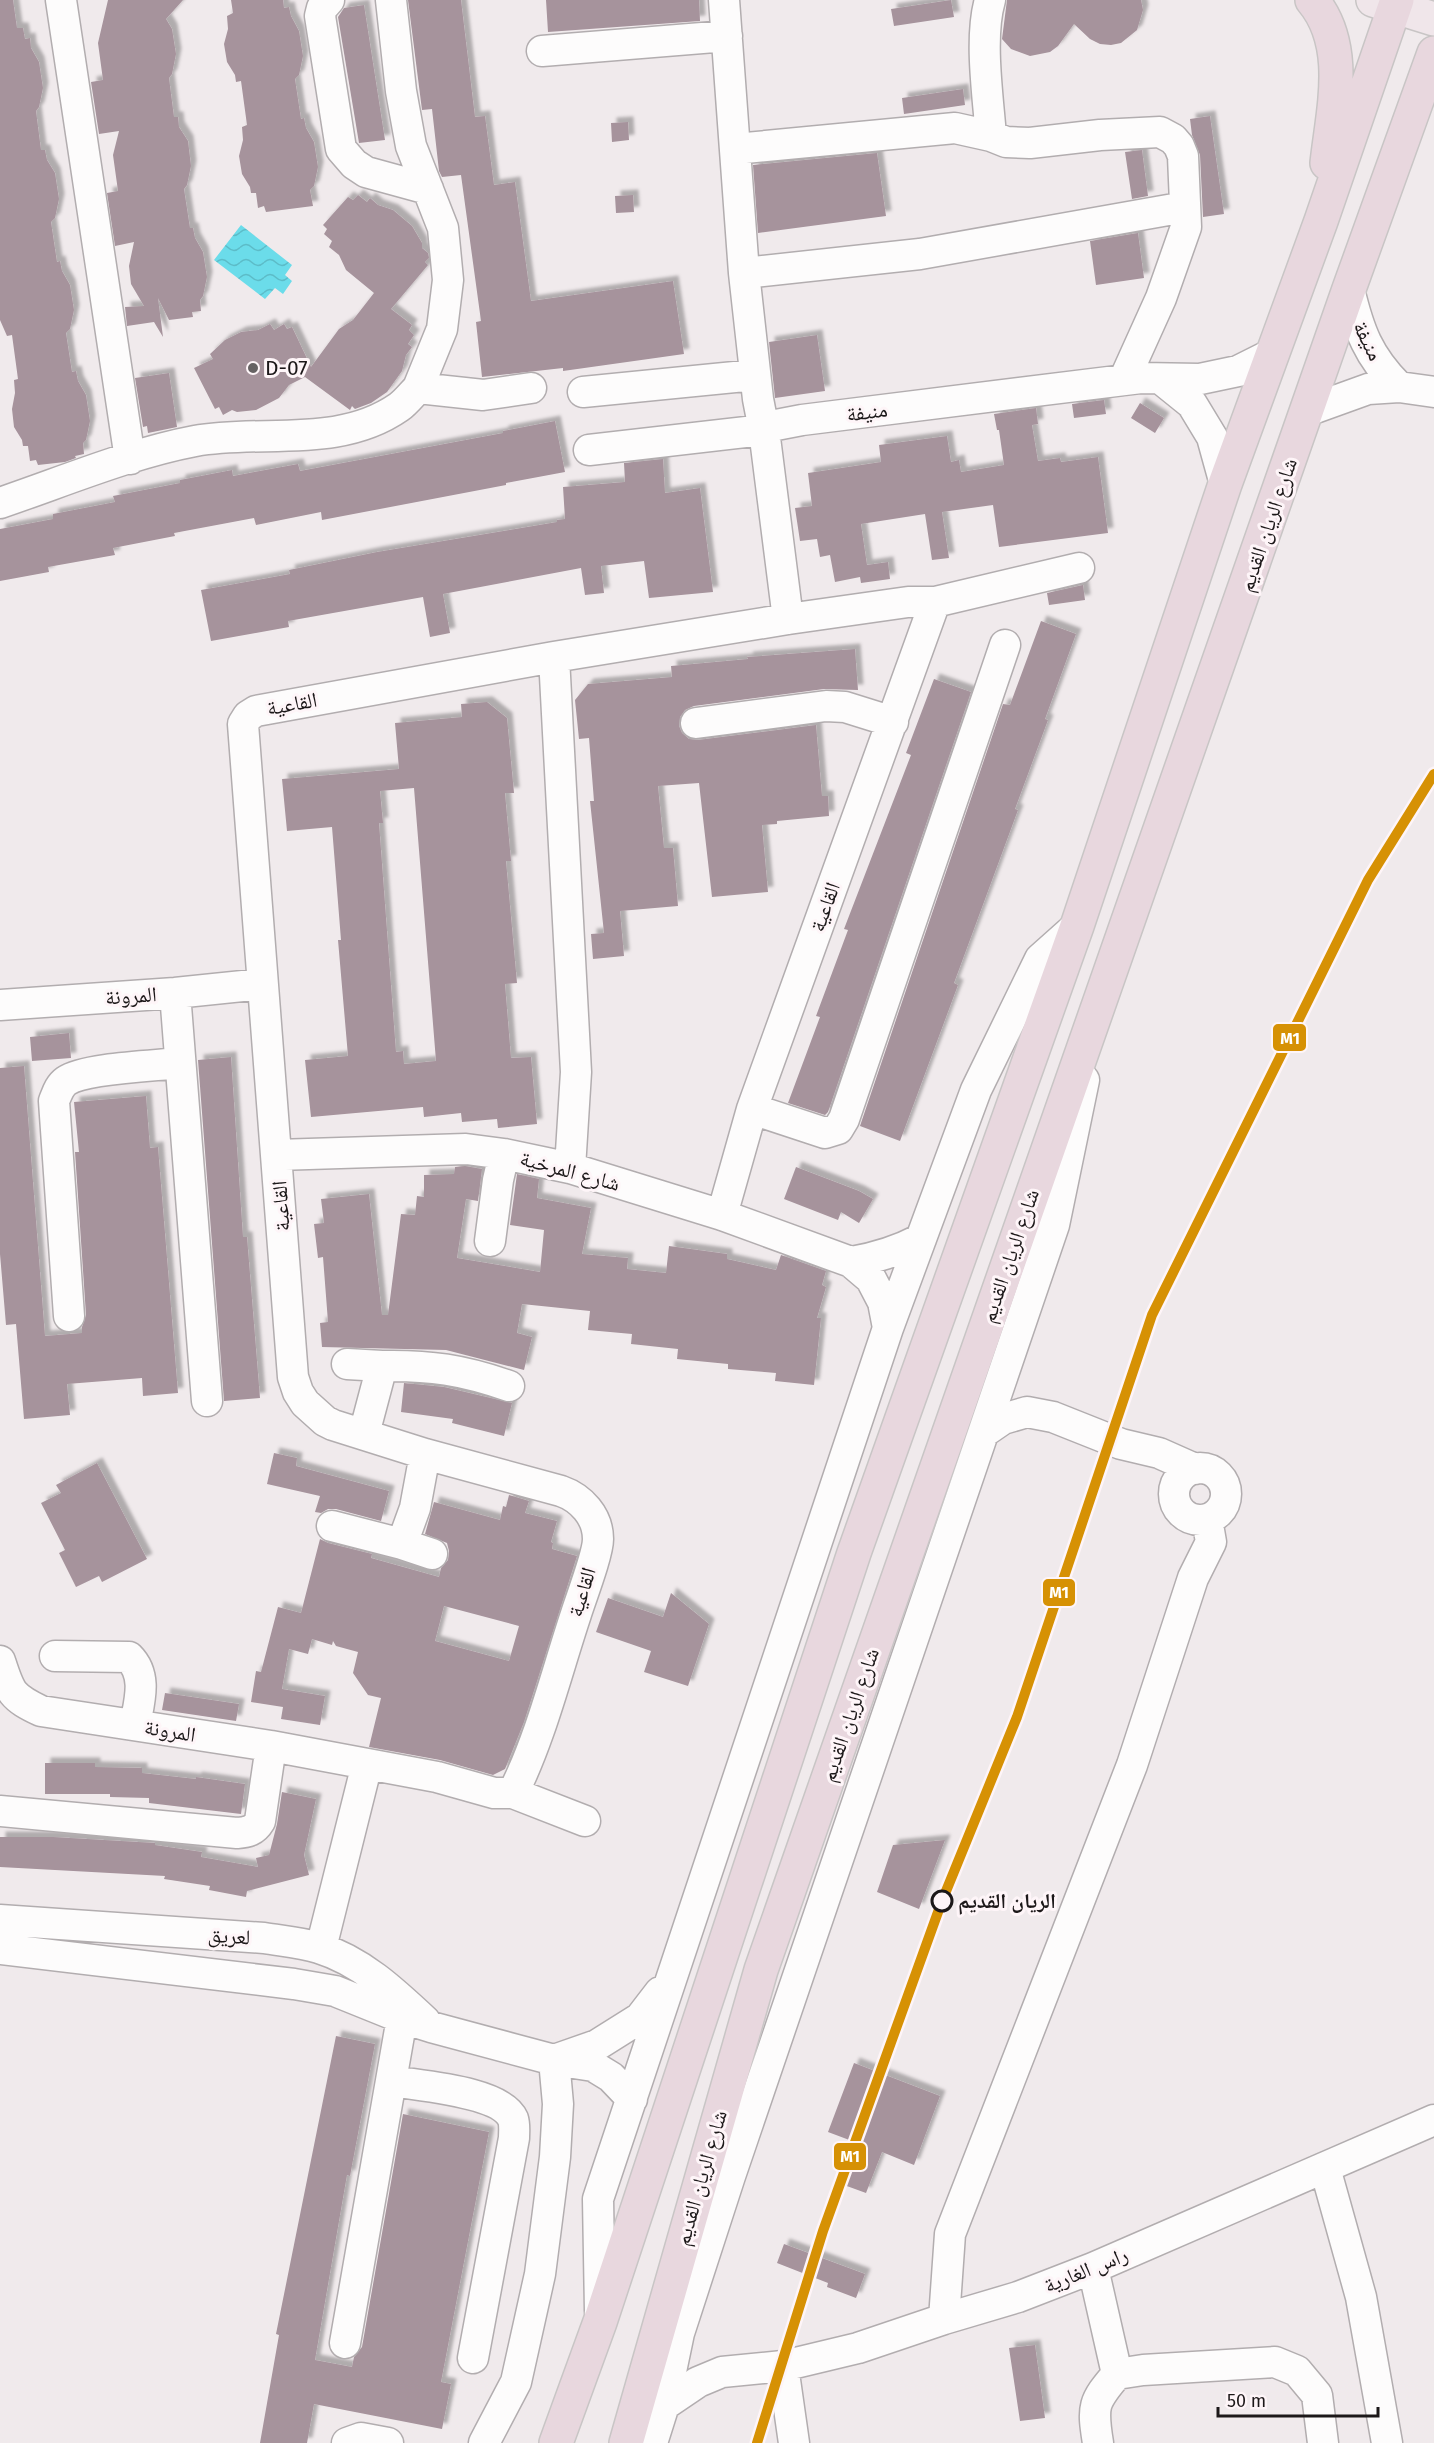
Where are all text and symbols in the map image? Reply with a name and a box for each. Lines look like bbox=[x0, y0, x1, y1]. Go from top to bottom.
street label: منيفة bbox=[1347, 317, 1389, 365]
place label: D-07 bbox=[265, 355, 308, 381]
marker: D-07 bbox=[246, 361, 260, 375]
street label: منيفة bbox=[845, 397, 889, 427]
street label: شارع الريان القديم bbox=[1233, 455, 1304, 596]
street label: القاعية bbox=[265, 687, 319, 721]
street label: القاعية bbox=[804, 879, 846, 935]
street label: المرونة bbox=[104, 981, 158, 1011]
line badge: M1 bbox=[1272, 1023, 1307, 1052]
text: M1 bbox=[1280, 1029, 1300, 1048]
street label: شارع المرخية bbox=[517, 1145, 623, 1197]
street label: القاعية bbox=[266, 1180, 296, 1232]
street label: شارع الريان القديم bbox=[975, 1186, 1046, 1327]
street label: القاعية bbox=[562, 1564, 602, 1620]
line badge: M1 bbox=[1042, 1578, 1076, 1607]
text: M1 bbox=[1049, 1583, 1069, 1602]
street label: شارع الريان القديم bbox=[815, 1645, 886, 1786]
street label: المرونة bbox=[142, 1714, 198, 1748]
place label: الريان القديم bbox=[958, 1888, 1056, 1915]
marker: الريان القديم bbox=[931, 1890, 953, 1912]
street label: لعريق bbox=[207, 1922, 251, 1950]
street label: شارع الريان القديم bbox=[669, 2107, 734, 2249]
line badge: M1 bbox=[833, 2142, 867, 2171]
text: M1 bbox=[840, 2147, 860, 2166]
street label: راس الغارية bbox=[1040, 2241, 1132, 2299]
scale bar bbox=[1218, 2380, 1378, 2418]
text: 50 m bbox=[1227, 2390, 1266, 2412]

